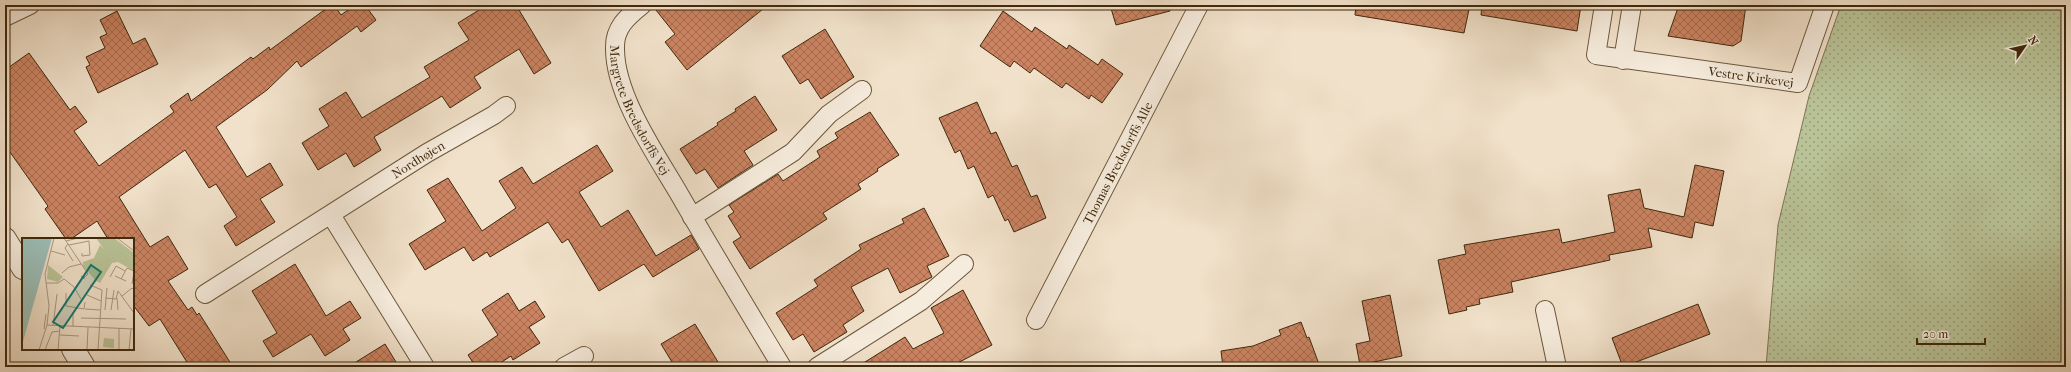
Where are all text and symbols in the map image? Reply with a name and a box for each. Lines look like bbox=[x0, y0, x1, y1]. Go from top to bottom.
north arrow bbox=[2005, 26, 2045, 66]
text: N bbox=[2025, 34, 2041, 48]
street label: Margrete Bredsdorffs Vej bbox=[607, 45, 673, 178]
street label: Vestre Kirkevej bbox=[1706, 64, 1794, 90]
street label: Thomas Bredsdorffs Alle bbox=[1080, 99, 1156, 227]
street label: Nordhøjen bbox=[389, 137, 448, 182]
inset map bbox=[22, 238, 134, 350]
scale bar bbox=[1917, 320, 1985, 346]
text: 20 m bbox=[1923, 327, 1948, 341]

